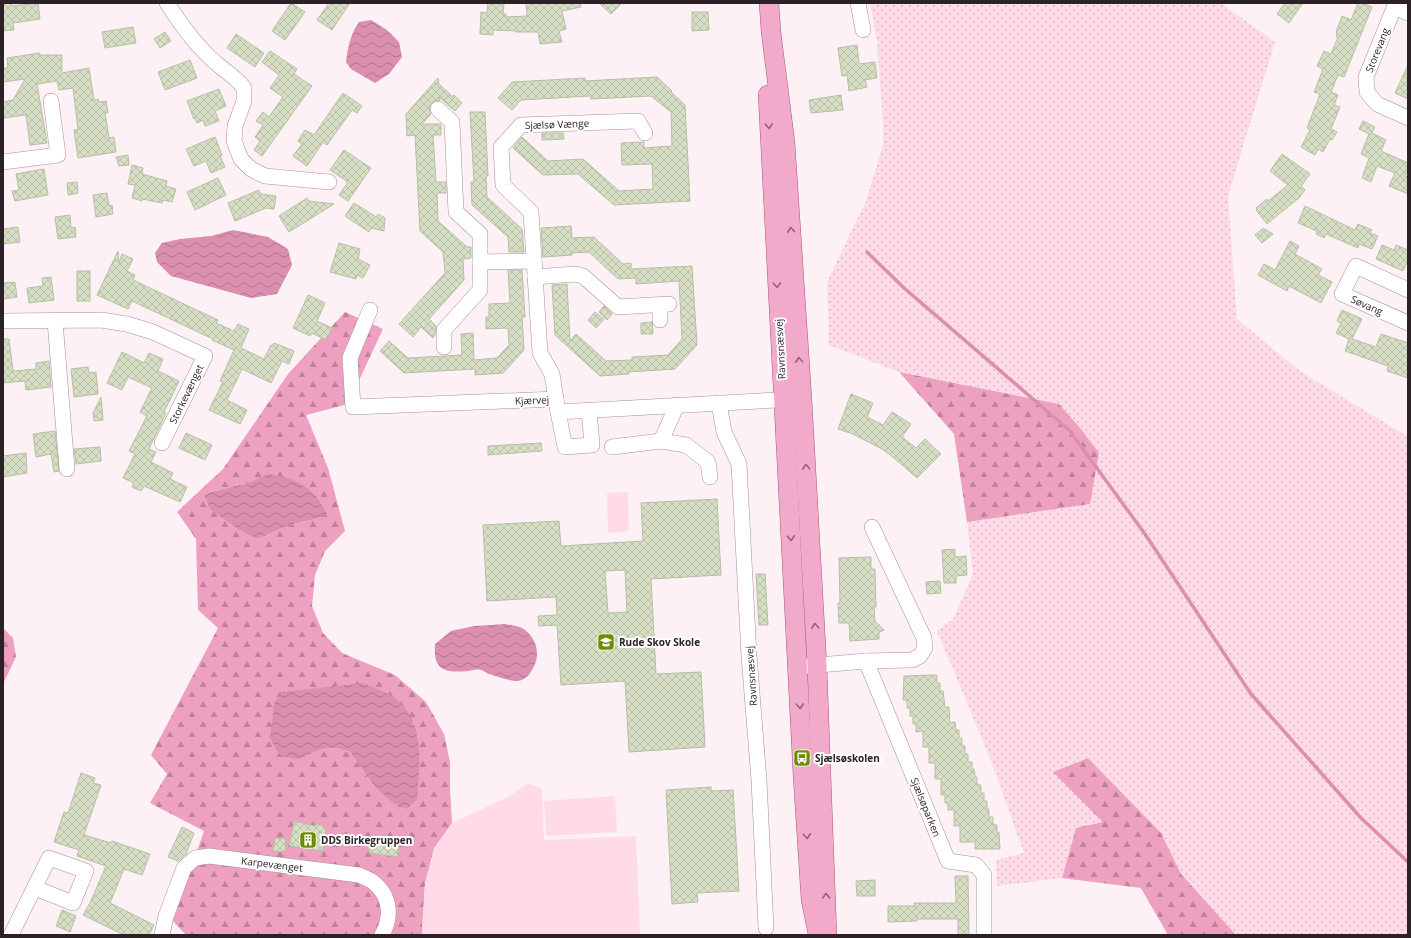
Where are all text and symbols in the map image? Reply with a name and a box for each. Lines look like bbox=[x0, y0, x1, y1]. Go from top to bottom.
street label: Storevang bbox=[1362, 25, 1392, 74]
street label: Sjælsø Vænge bbox=[525, 116, 590, 132]
one-way arrow bbox=[765, 123, 774, 129]
one-way arrow bbox=[786, 227, 795, 233]
one-way arrow bbox=[773, 282, 782, 288]
street label: Søvang bbox=[1349, 292, 1386, 318]
street label: Ravnsnæsvej bbox=[771, 319, 789, 379]
one-way arrow bbox=[795, 357, 804, 363]
street label: Storkevænget bbox=[166, 362, 207, 426]
street label: Kjærvej bbox=[515, 392, 549, 408]
one-way arrow bbox=[801, 464, 810, 470]
one-way arrow bbox=[786, 535, 795, 541]
one-way arrow bbox=[810, 623, 819, 629]
school or university icon: Rude Skov Skole bbox=[596, 632, 616, 652]
place label: Rude Skov Skole bbox=[619, 635, 700, 649]
street label: Ravnsnæsvej bbox=[742, 645, 760, 707]
one-way arrow bbox=[795, 703, 804, 709]
bus stop icon: Sjælsøskolen bbox=[792, 748, 812, 768]
place label: Sjælsøskolen bbox=[815, 751, 880, 765]
street label: Sjælsøparken bbox=[908, 775, 944, 839]
building icon: DDS Birkegruppen bbox=[298, 830, 318, 850]
place label: DDS Birkegruppen bbox=[321, 833, 412, 847]
one-way arrow bbox=[802, 833, 811, 839]
street label: Karpevænget bbox=[240, 853, 304, 875]
one-way arrow bbox=[822, 893, 830, 899]

